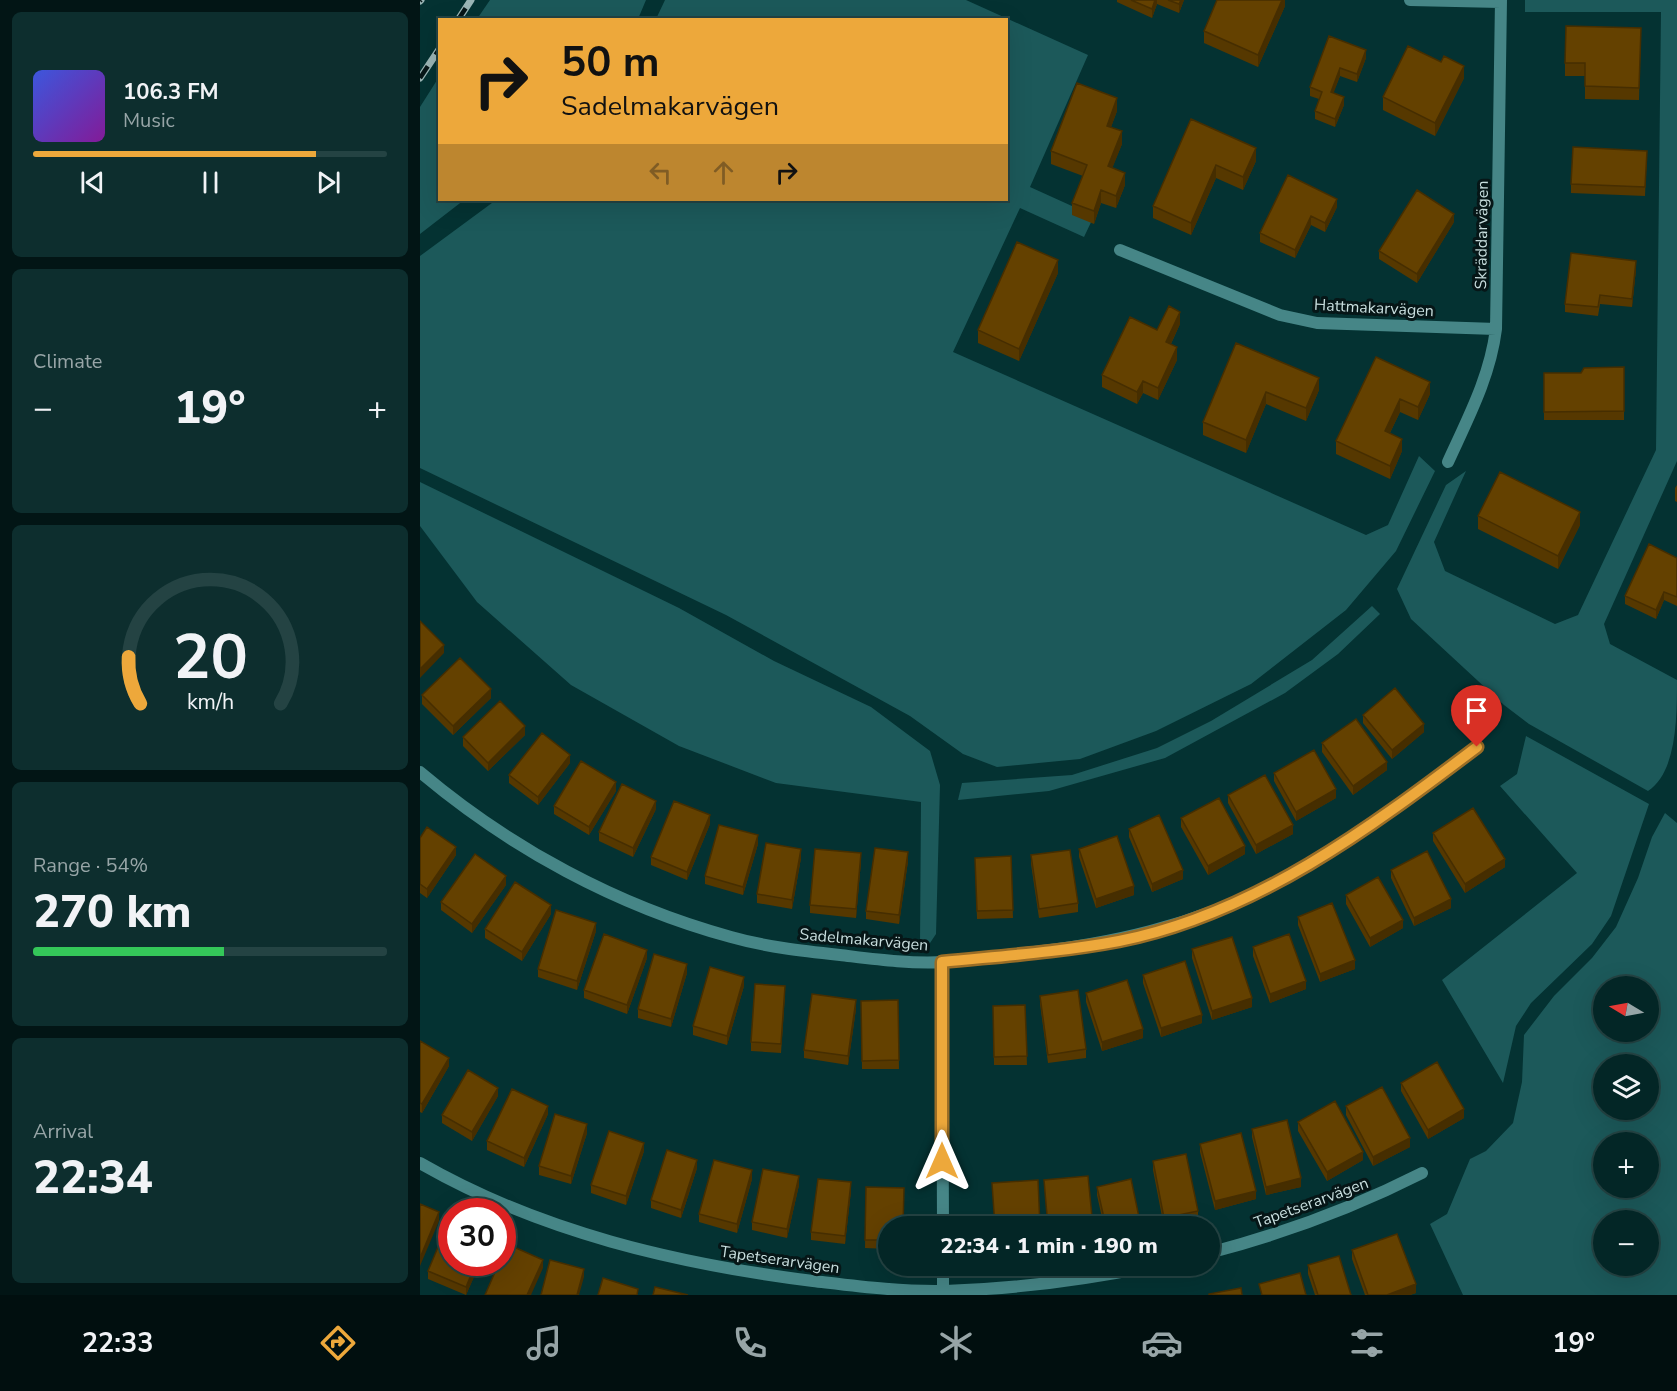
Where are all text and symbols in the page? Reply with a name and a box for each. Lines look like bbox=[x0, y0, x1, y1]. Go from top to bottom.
text: 50 m bbox=[561, 34, 660, 91]
icon: right bbox=[462, 42, 540, 120]
text: 106.3 FM bbox=[123, 77, 219, 107]
text: Sadelmakarvägen bbox=[561, 88, 779, 125]
text: Music bbox=[123, 107, 175, 134]
icon: left bbox=[644, 156, 677, 189]
icon: ahead bbox=[707, 156, 740, 189]
icon: right bbox=[770, 156, 803, 189]
icon: previous bbox=[76, 166, 109, 199]
icon: pause bbox=[194, 166, 227, 199]
icon: next bbox=[312, 166, 345, 199]
street label: Skräddarvägen bbox=[1470, 180, 1494, 290]
street label: Hattmakarvägen bbox=[1313, 294, 1434, 322]
text: Climate bbox=[33, 348, 102, 375]
text: 19° bbox=[174, 378, 246, 439]
text: − bbox=[33, 386, 53, 431]
text: + bbox=[367, 386, 387, 431]
text: 20 bbox=[173, 616, 247, 701]
pin bbox=[1451, 685, 1502, 747]
text: km/h bbox=[186, 688, 234, 718]
icon: arrive bbox=[1460, 694, 1493, 727]
text: Range · 54% bbox=[33, 852, 148, 879]
text: 270 km bbox=[33, 882, 192, 943]
street label: Sadelmakarvägen bbox=[799, 923, 929, 957]
north arrow bbox=[1593, 976, 1659, 1042]
map controls bbox=[1593, 976, 1659, 1276]
button: layers bbox=[1593, 1054, 1659, 1120]
text: Arrival bbox=[33, 1118, 93, 1145]
position arrow bbox=[910, 1129, 974, 1193]
button: + bbox=[1593, 1132, 1659, 1198]
text: 22:34 bbox=[33, 1148, 153, 1209]
street label: Tapetserarvägen bbox=[1251, 1172, 1372, 1234]
speed limit sign: 30 bbox=[438, 1198, 516, 1276]
button: − bbox=[1593, 1210, 1659, 1276]
text: 22:34 · 1 min · 190 m bbox=[940, 1231, 1158, 1261]
street label: Tapetserarvägen bbox=[719, 1241, 841, 1279]
icon: directions bbox=[317, 1322, 359, 1364]
icon: music bbox=[523, 1322, 565, 1364]
icon: phone bbox=[729, 1322, 771, 1364]
icon: climate bbox=[935, 1322, 977, 1364]
icon: car bbox=[1141, 1322, 1183, 1364]
icon: filters bbox=[1346, 1322, 1388, 1364]
text: 22:33 bbox=[82, 1325, 153, 1362]
text: 19° bbox=[1552, 1325, 1595, 1362]

